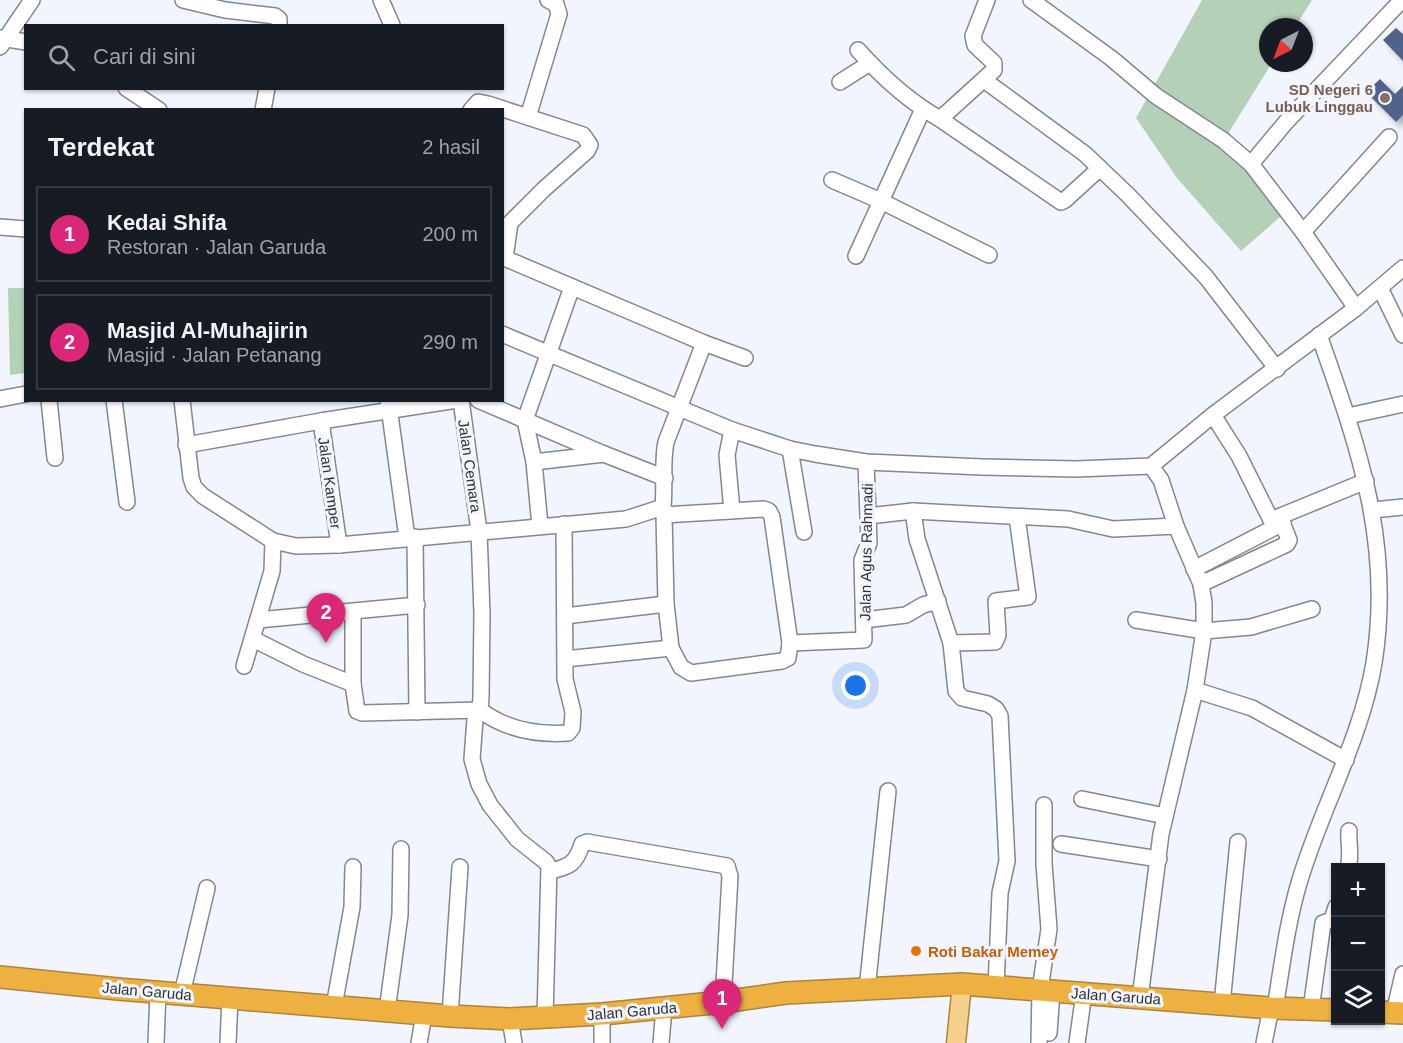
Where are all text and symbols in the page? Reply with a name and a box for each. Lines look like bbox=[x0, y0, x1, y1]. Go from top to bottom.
north arrow bbox=[1259, 18, 1313, 72]
search box bbox=[24, 24, 504, 90]
icon: search bbox=[45, 41, 78, 74]
text: Cari di sini bbox=[93, 44, 196, 69]
place label: SD Negeri 6 Lubuk Linggau bbox=[1266, 81, 1373, 115]
marker: SD Negeri 6 Lubuk Linggau bbox=[1378, 91, 1392, 105]
text: Terdekat bbox=[48, 132, 154, 162]
text: 2 hasil bbox=[422, 136, 480, 158]
text: Kedai Shifa bbox=[107, 210, 227, 235]
text: 1 bbox=[64, 223, 75, 245]
text: 200 m bbox=[422, 223, 478, 245]
text: Restoran · Jalan Garuda bbox=[107, 236, 326, 258]
text: Masjid Al-Muhajirin bbox=[107, 318, 308, 343]
text: 2 bbox=[64, 331, 75, 353]
text: 290 m bbox=[422, 331, 478, 353]
text: Masjid · Jalan Petanang bbox=[107, 344, 322, 366]
street label: Jalan Cemara bbox=[455, 419, 485, 514]
street label: Jalan Kamper bbox=[315, 436, 345, 530]
street label: Jalan Agus Rahmadi bbox=[856, 483, 876, 621]
pin: 2 bbox=[306, 594, 346, 643]
your location bbox=[841, 671, 870, 700]
map controls bbox=[1331, 863, 1385, 1025]
button: + bbox=[1331, 863, 1385, 917]
button: − bbox=[1331, 917, 1385, 971]
place label: Roti Bakar Memey bbox=[928, 943, 1059, 960]
marker: Roti Bakar Memey bbox=[909, 944, 923, 958]
button: layers bbox=[1331, 971, 1385, 1025]
street label: Jalan Garuda bbox=[101, 979, 193, 1003]
pin: 1 bbox=[702, 980, 742, 1029]
street label: Jalan Garuda bbox=[1070, 984, 1162, 1008]
street label: Jalan Garuda bbox=[586, 999, 678, 1023]

